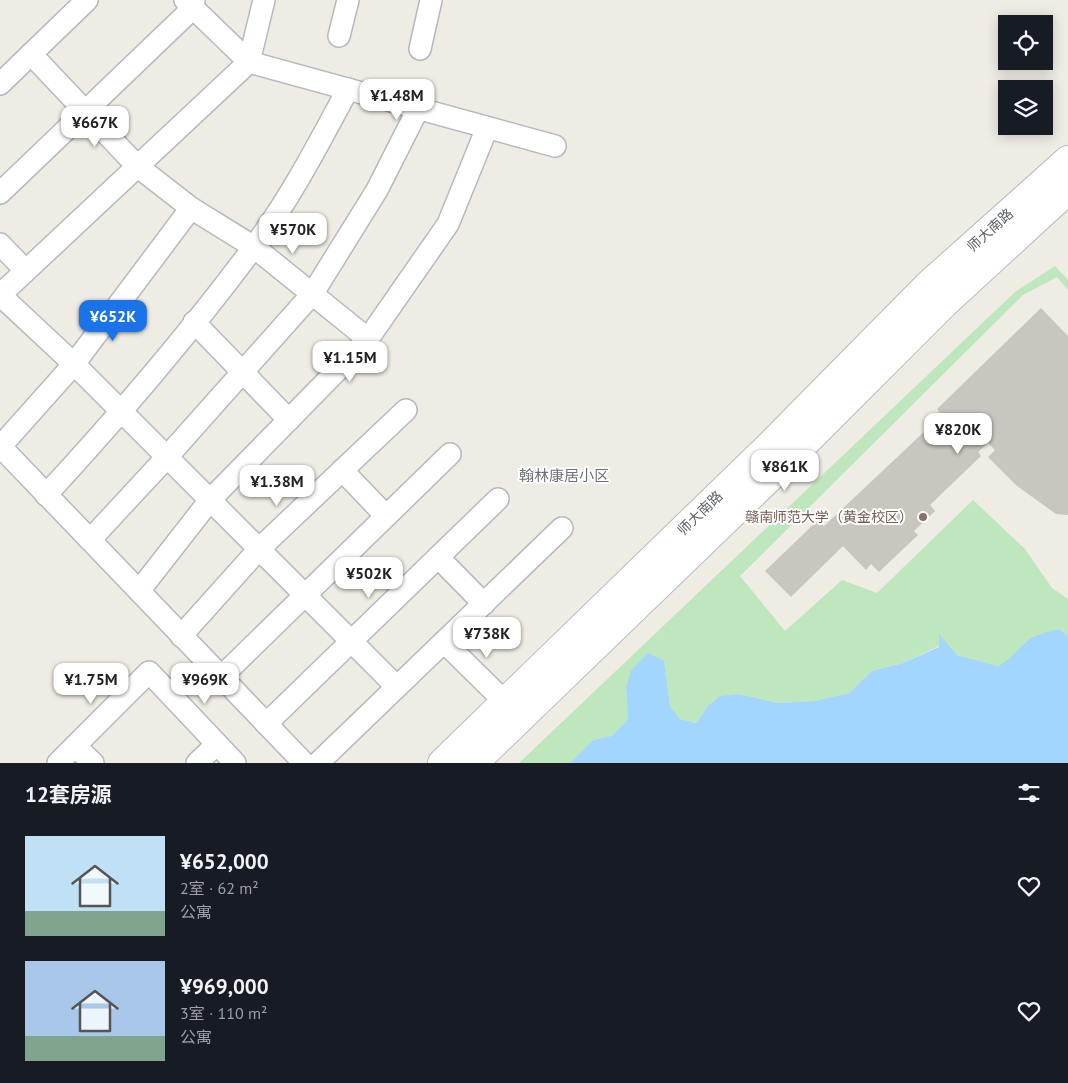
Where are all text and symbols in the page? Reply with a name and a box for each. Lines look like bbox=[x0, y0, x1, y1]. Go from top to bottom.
map controls bbox=[998, 15, 1053, 135]
button: locate bbox=[998, 15, 1053, 70]
pin: ¥1.48M bbox=[356, 78, 438, 121]
button: layers bbox=[998, 80, 1053, 135]
text: ¥1.48M bbox=[370, 85, 424, 105]
pin: ¥667K bbox=[60, 106, 130, 148]
text: ¥667K bbox=[72, 112, 118, 132]
street label: 师大南路 bbox=[963, 205, 1017, 255]
pin: ¥570K bbox=[258, 212, 328, 255]
text: ¥570K bbox=[270, 219, 316, 239]
pin: ¥652K bbox=[78, 300, 148, 342]
text: ¥652K bbox=[90, 306, 136, 326]
pin: ¥1.15M bbox=[309, 340, 391, 383]
text: ¥1.15M bbox=[323, 347, 377, 367]
pin: ¥820K bbox=[923, 412, 993, 455]
text: ¥820K bbox=[935, 419, 981, 439]
pin: ¥861K bbox=[750, 450, 820, 492]
text: ¥861K bbox=[762, 456, 808, 476]
pin: ¥1.38M bbox=[236, 464, 318, 507]
district label: 翰林康居小区 bbox=[519, 466, 609, 485]
text: ¥1.38M bbox=[250, 471, 304, 491]
street label: 师大南路 bbox=[674, 487, 726, 539]
place label: 赣南师范大学（黄金校区） bbox=[745, 508, 913, 526]
marker: 赣南师范大学（黄金校区） bbox=[917, 511, 929, 523]
pin: ¥502K bbox=[334, 556, 404, 599]
text: ¥502K bbox=[346, 563, 392, 583]
pin: ¥738K bbox=[452, 616, 522, 659]
text: ¥738K bbox=[464, 623, 510, 643]
pin: ¥1.75M bbox=[50, 662, 132, 705]
pin: ¥969K bbox=[170, 662, 240, 705]
text: ¥1.75M bbox=[64, 669, 118, 689]
text: ¥969K bbox=[182, 669, 228, 689]
icon: filters bbox=[1015, 779, 1043, 807]
text: 12套房源 bbox=[25, 781, 112, 808]
text: ¥652,000 bbox=[180, 848, 269, 875]
icon: home bbox=[65, 856, 125, 916]
icon: heart bbox=[1015, 872, 1043, 900]
text: 2室 · 62 m² bbox=[180, 878, 259, 898]
text: 公寓 bbox=[180, 902, 212, 922]
text: ¥969,000 bbox=[180, 973, 269, 1000]
icon: home bbox=[65, 981, 125, 1041]
icon: heart bbox=[1015, 997, 1043, 1025]
text: 3室 · 110 m² bbox=[180, 1003, 267, 1023]
text: 公寓 bbox=[180, 1027, 212, 1047]

